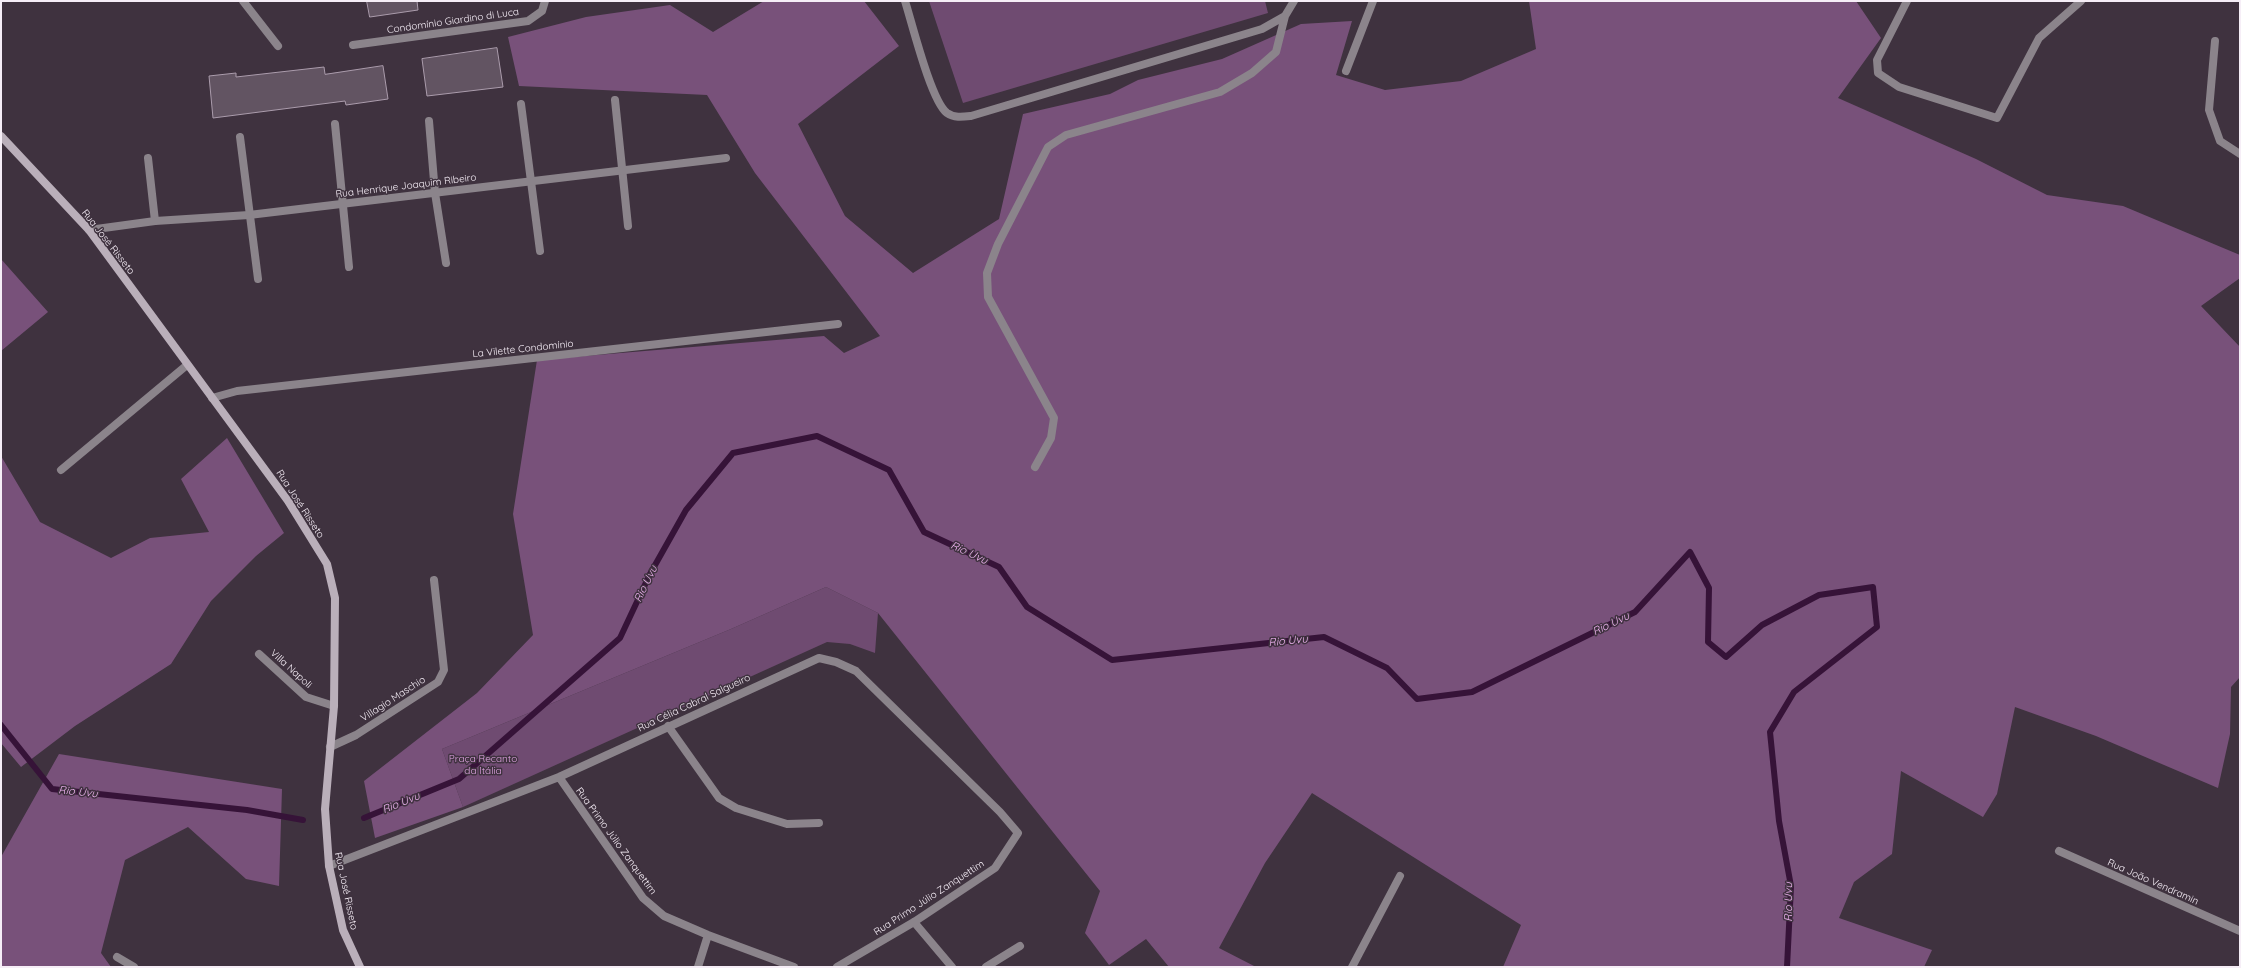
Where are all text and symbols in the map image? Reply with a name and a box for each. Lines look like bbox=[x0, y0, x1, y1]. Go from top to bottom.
street label: Condomínio Giardino di Luca bbox=[386, 6, 520, 36]
street label: Rua Henrique Joaquim Ribeiro bbox=[335, 171, 477, 201]
street label: Rua José Risseto bbox=[79, 207, 137, 277]
street label: La Vilette Condomínio bbox=[472, 338, 574, 360]
street label: Rua José Risseto bbox=[273, 468, 327, 540]
water label: Rio Uvu bbox=[948, 539, 990, 567]
water label: Rio Uvu bbox=[631, 563, 661, 605]
water label: Rio Uvu bbox=[1590, 609, 1632, 639]
water label: Rio Uvu bbox=[1268, 632, 1308, 650]
street label: Villa Napoli bbox=[268, 647, 314, 691]
street label: Rua Célia Cabral Salgueiro bbox=[636, 672, 752, 734]
street label: Villagio Maschio bbox=[358, 674, 428, 724]
park label: Praça Recanto da Itália bbox=[449, 753, 517, 776]
water label: Rio Uvu bbox=[58, 783, 98, 801]
street label: Rua Primo Júlio Zanquettim bbox=[573, 785, 659, 897]
water label: Rio Uvu bbox=[380, 790, 422, 816]
street label: Rua José Risseto bbox=[332, 851, 360, 931]
street label: Rua João Vendramin bbox=[2106, 857, 2200, 907]
street label: Rua Primo Júlio Zanquettim bbox=[872, 858, 986, 938]
water label: Rio Uvu bbox=[1782, 882, 1796, 922]

